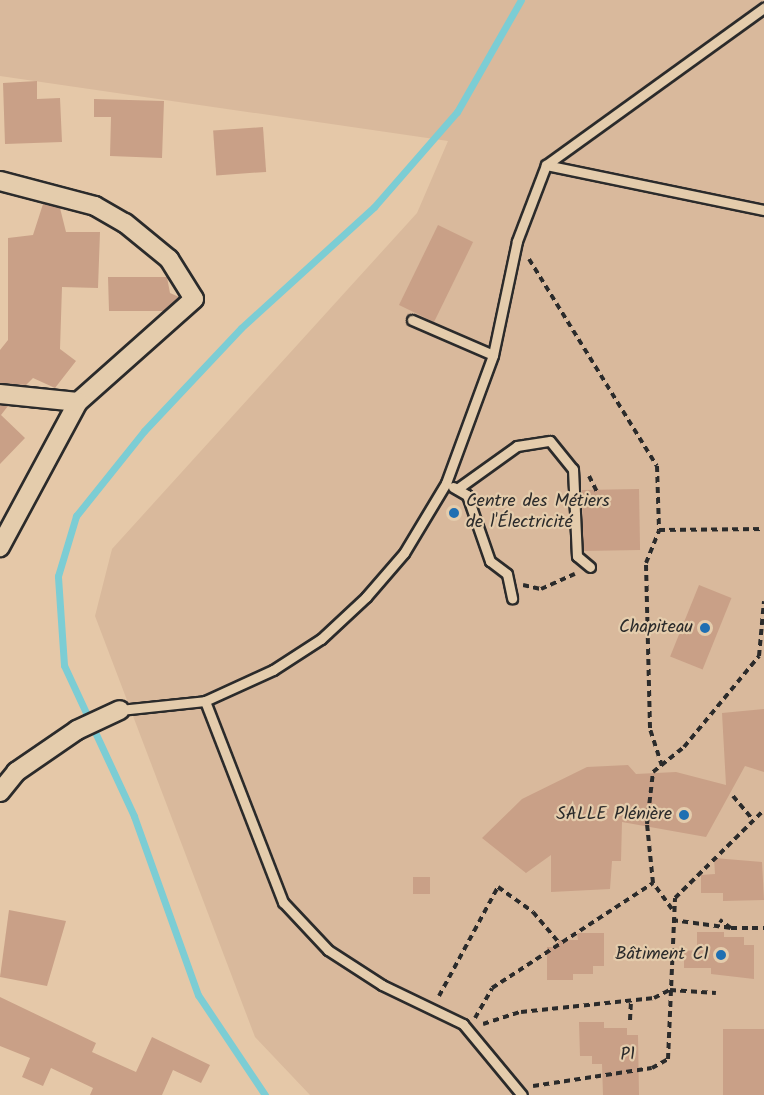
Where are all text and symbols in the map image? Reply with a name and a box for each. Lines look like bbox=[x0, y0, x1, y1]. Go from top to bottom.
place label: Centre des Métiers de l'Électricité bbox=[466, 492, 610, 534]
marker: Centre des Métiers de l'Électricité bbox=[447, 506, 461, 520]
place label: Chapiteau bbox=[619, 617, 693, 639]
marker: Chapiteau bbox=[698, 621, 712, 635]
place label: SALLE Plénière bbox=[556, 804, 672, 826]
marker: SALLE Plénière bbox=[677, 808, 691, 822]
place label: Bâtiment C1 bbox=[615, 944, 709, 966]
marker: Bâtiment C1 bbox=[714, 948, 728, 962]
street label: P1 bbox=[619, 1045, 637, 1067]

